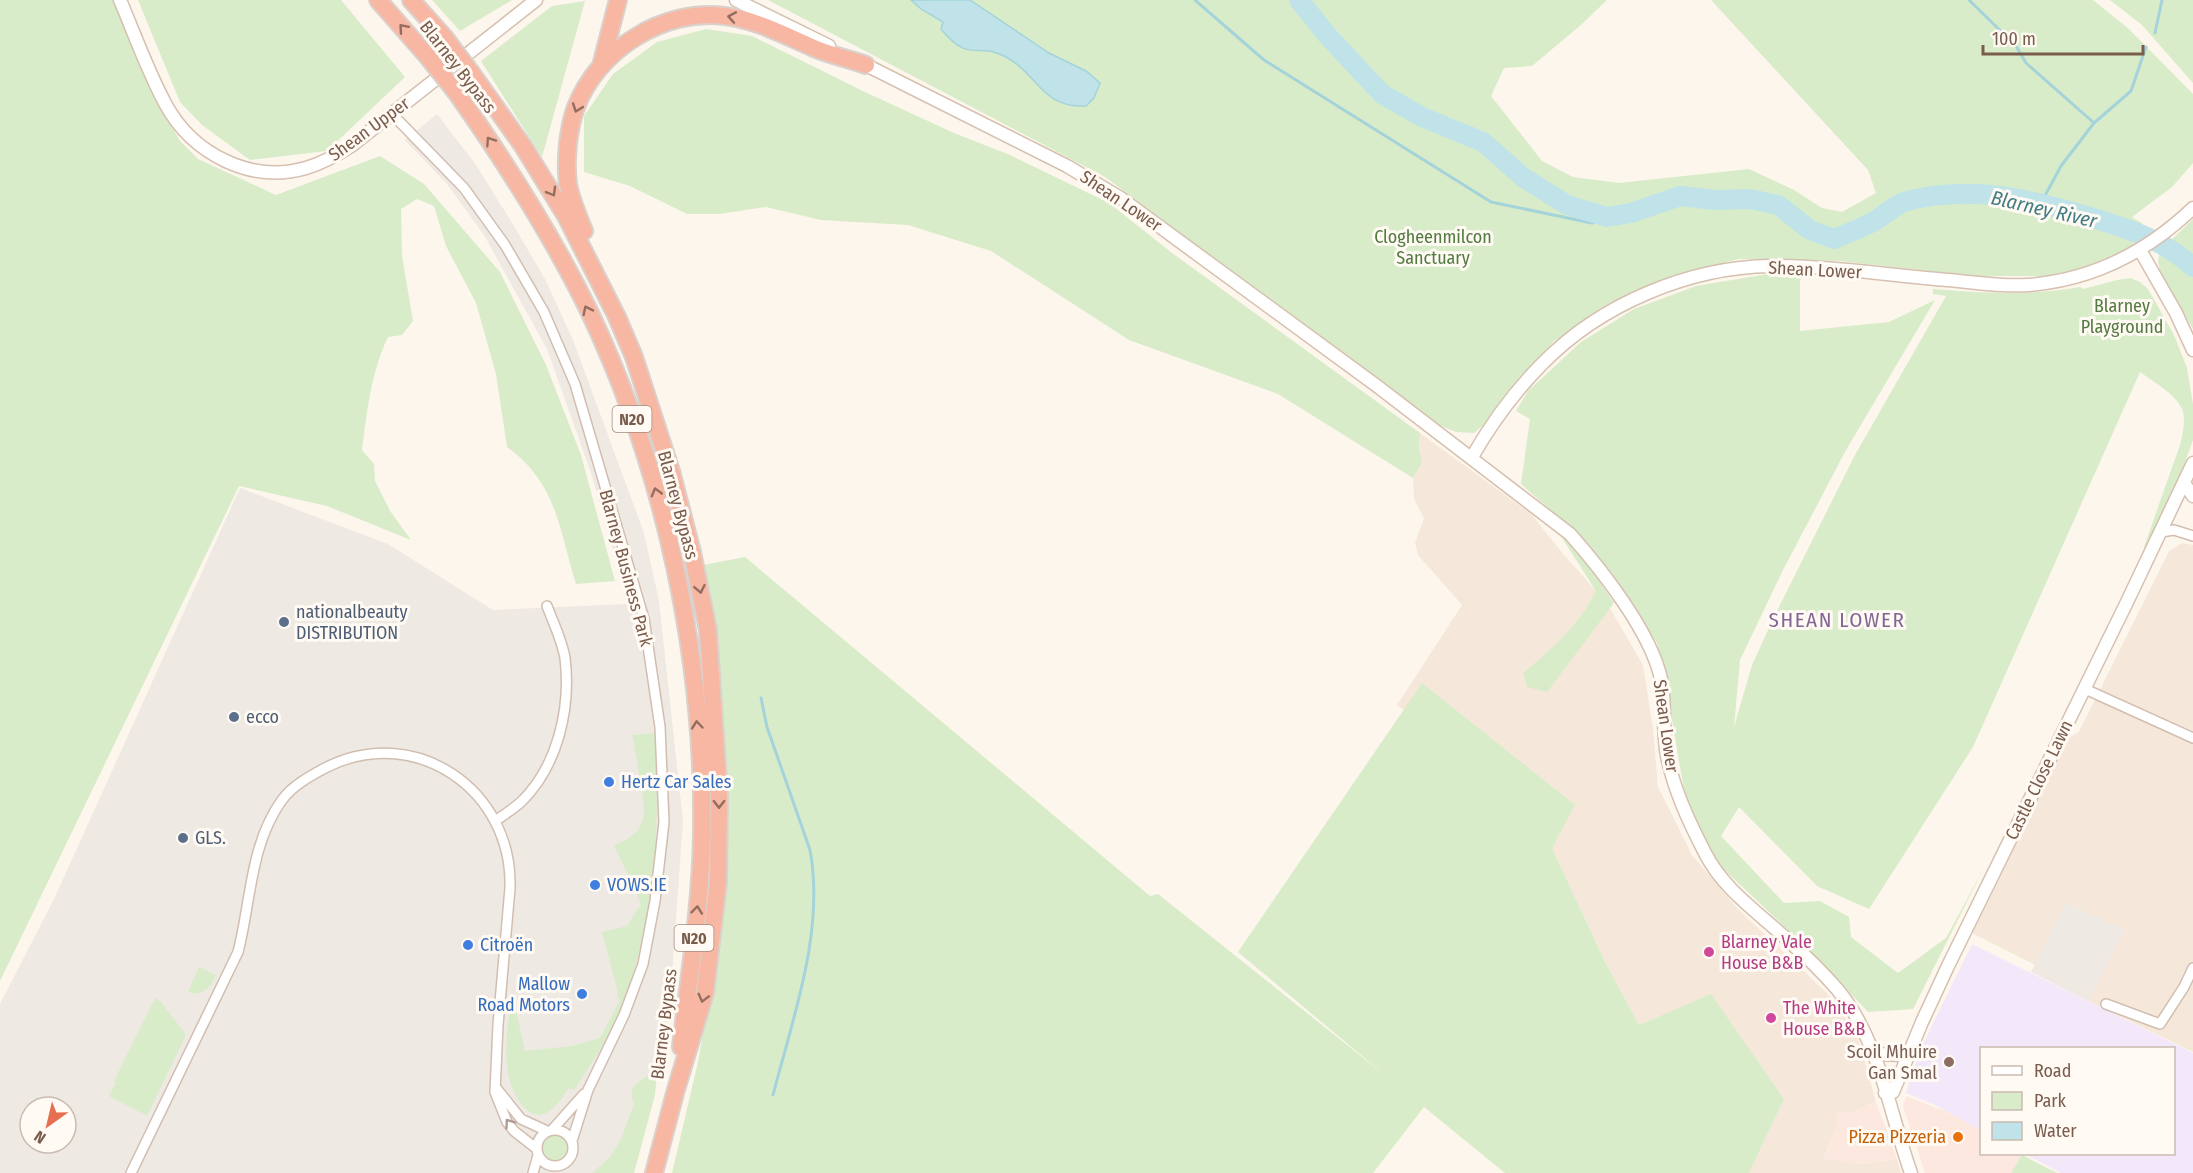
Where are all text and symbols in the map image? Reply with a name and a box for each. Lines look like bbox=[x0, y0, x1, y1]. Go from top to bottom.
one-way arrow bbox=[727, 11, 737, 24]
street label: Blarney Bypass bbox=[415, 16, 501, 118]
scale bar bbox=[1983, 18, 2144, 56]
one-way arrow bbox=[400, 24, 411, 35]
text: 100 m bbox=[1992, 28, 2036, 50]
street label: Shean Upper bbox=[324, 92, 414, 166]
one-way arrow bbox=[572, 103, 585, 113]
one-way arrow bbox=[486, 137, 497, 148]
street label: Shean Lower bbox=[1076, 166, 1167, 237]
water label: Blarney River bbox=[1989, 185, 2100, 233]
one-way arrow bbox=[545, 186, 556, 196]
park label: Clogheenmilcon Sanctuary bbox=[1374, 226, 1492, 269]
street label: Shean Lower bbox=[1768, 257, 1863, 283]
park label: Blarney Playground bbox=[2081, 295, 2163, 338]
one-way arrow bbox=[583, 305, 595, 316]
road number: N20 bbox=[612, 406, 652, 432]
street label: Blarney Bypass bbox=[653, 448, 703, 562]
street label: Blarney Business Park bbox=[594, 487, 658, 649]
one-way arrow bbox=[651, 487, 663, 498]
one-way arrow bbox=[693, 584, 706, 594]
place label: nationalbeauty DISTRIBUTION bbox=[296, 601, 407, 644]
district label: SHEAN LOWER bbox=[1769, 607, 1905, 633]
marker: nationalbeauty DISTRIBUTION bbox=[277, 615, 291, 629]
street label: Shean Lower bbox=[1649, 678, 1684, 775]
place label: ecco bbox=[246, 706, 279, 728]
marker: ecco bbox=[227, 710, 241, 724]
street label: Castle Close Lawn bbox=[2000, 716, 2078, 844]
one-way arrow bbox=[691, 720, 704, 729]
place label: Hertz Car Sales bbox=[621, 771, 732, 793]
marker: Hertz Car Sales bbox=[602, 775, 616, 789]
one-way arrow bbox=[713, 800, 725, 809]
place label: GLS. bbox=[195, 827, 226, 849]
marker: GLS. bbox=[176, 831, 190, 845]
place label: VOWS.IE bbox=[607, 874, 667, 896]
marker: VOWS.IE bbox=[588, 878, 602, 892]
one-way arrow bbox=[690, 905, 703, 914]
road number: N20 bbox=[674, 925, 714, 951]
place label: Blarney Vale House B&B bbox=[1721, 931, 1812, 974]
place label: Citroën bbox=[480, 934, 533, 956]
marker: Citroën bbox=[461, 938, 475, 952]
marker: Blarney Vale House B&B bbox=[1702, 945, 1716, 959]
street label: Blarney Bypass bbox=[646, 967, 682, 1081]
place label: Mallow Road Motors bbox=[477, 973, 570, 1016]
marker: Mallow Road Motors bbox=[575, 987, 589, 1001]
one-way arrow bbox=[698, 992, 710, 1003]
place label: The White House B&B bbox=[1783, 997, 1865, 1040]
marker: The White House B&B bbox=[1764, 1011, 1778, 1025]
place label: Scoil Mhuire Gan Smal bbox=[1847, 1041, 1937, 1084]
legend bbox=[1980, 1047, 2175, 1155]
marker: Scoil Mhuire Gan Smal bbox=[1942, 1055, 1956, 1069]
text: Road bbox=[2034, 1060, 2071, 1082]
text: Park bbox=[2034, 1090, 2067, 1112]
north arrow bbox=[18, 1095, 78, 1155]
one-way arrow bbox=[505, 1119, 516, 1130]
text: Water bbox=[2034, 1120, 2077, 1142]
text: N bbox=[31, 1126, 49, 1148]
place label: Pizza Pizzeria bbox=[1848, 1126, 1946, 1148]
marker: Pizza Pizzeria bbox=[1951, 1130, 1965, 1144]

